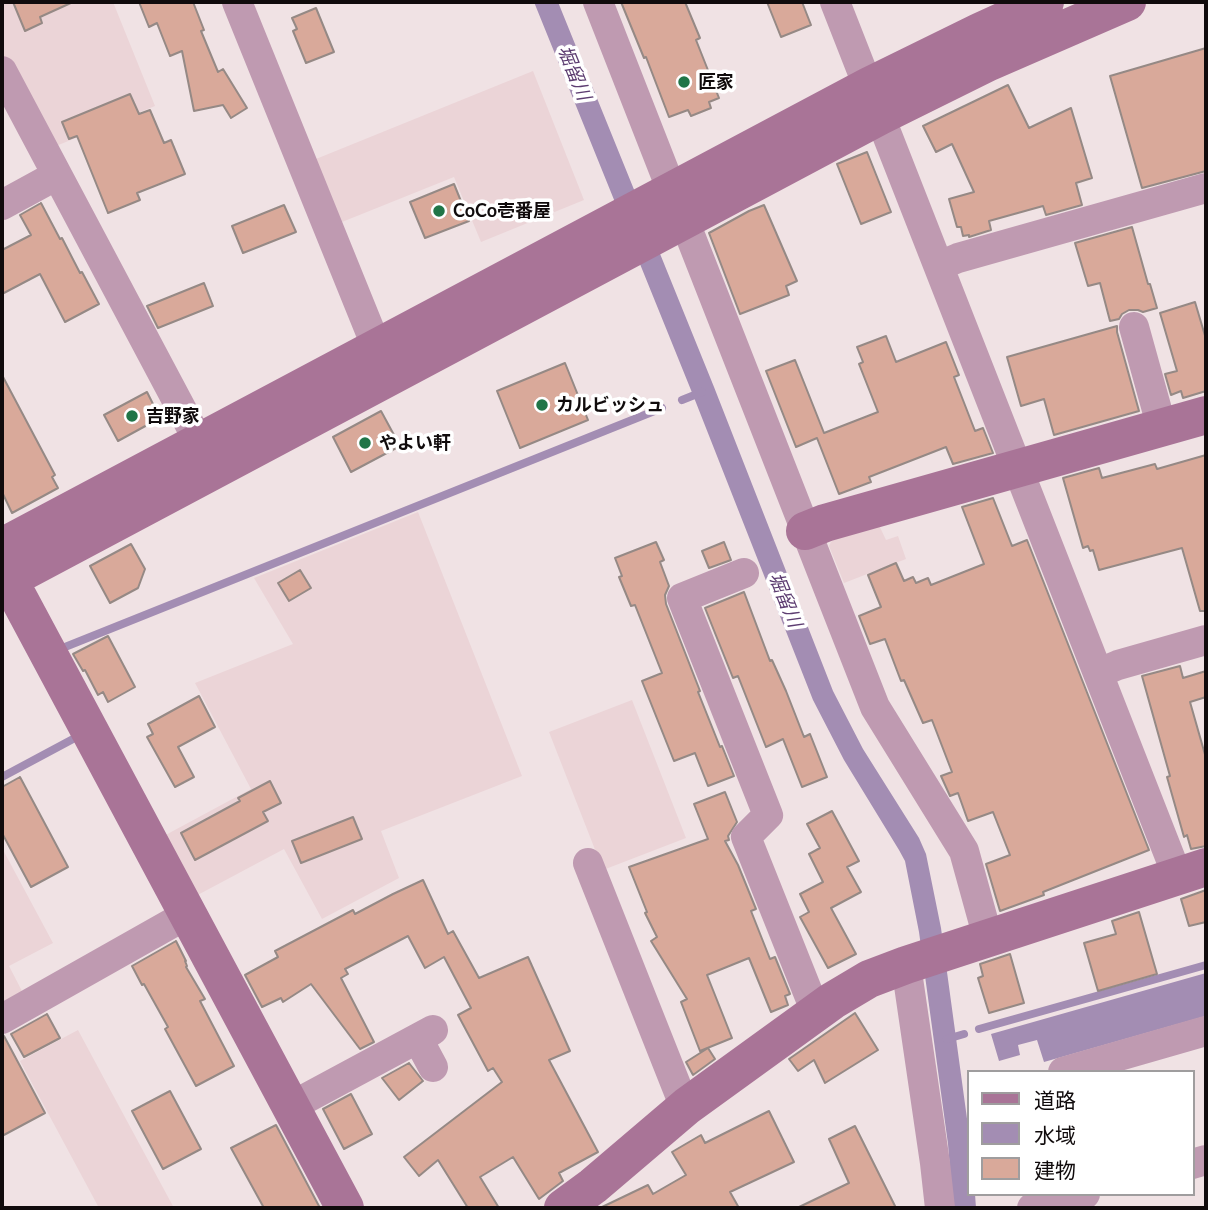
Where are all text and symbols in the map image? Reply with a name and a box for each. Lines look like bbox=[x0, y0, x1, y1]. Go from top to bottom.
water label: 堀留川 bbox=[553, 42, 595, 104]
place label: 匠家 bbox=[698, 71, 734, 93]
marker: 匠家 bbox=[676, 74, 692, 90]
place label: CoCo壱番屋 bbox=[453, 200, 551, 222]
marker: CoCo壱番屋 bbox=[431, 203, 447, 219]
place label: カルビッシュ bbox=[556, 394, 664, 416]
marker: カルビッシュ bbox=[534, 397, 550, 413]
place label: 吉野家 bbox=[146, 405, 200, 427]
marker: 吉野家 bbox=[124, 408, 140, 424]
place label: やよい軒 bbox=[379, 432, 451, 454]
marker: やよい軒 bbox=[357, 435, 373, 451]
water label: 堀留川 bbox=[764, 569, 806, 631]
legend bbox=[967, 1070, 1194, 1196]
text: 道路 bbox=[1034, 1087, 1076, 1112]
text: 水域 bbox=[1034, 1122, 1076, 1147]
text: 建物 bbox=[1034, 1157, 1076, 1182]

